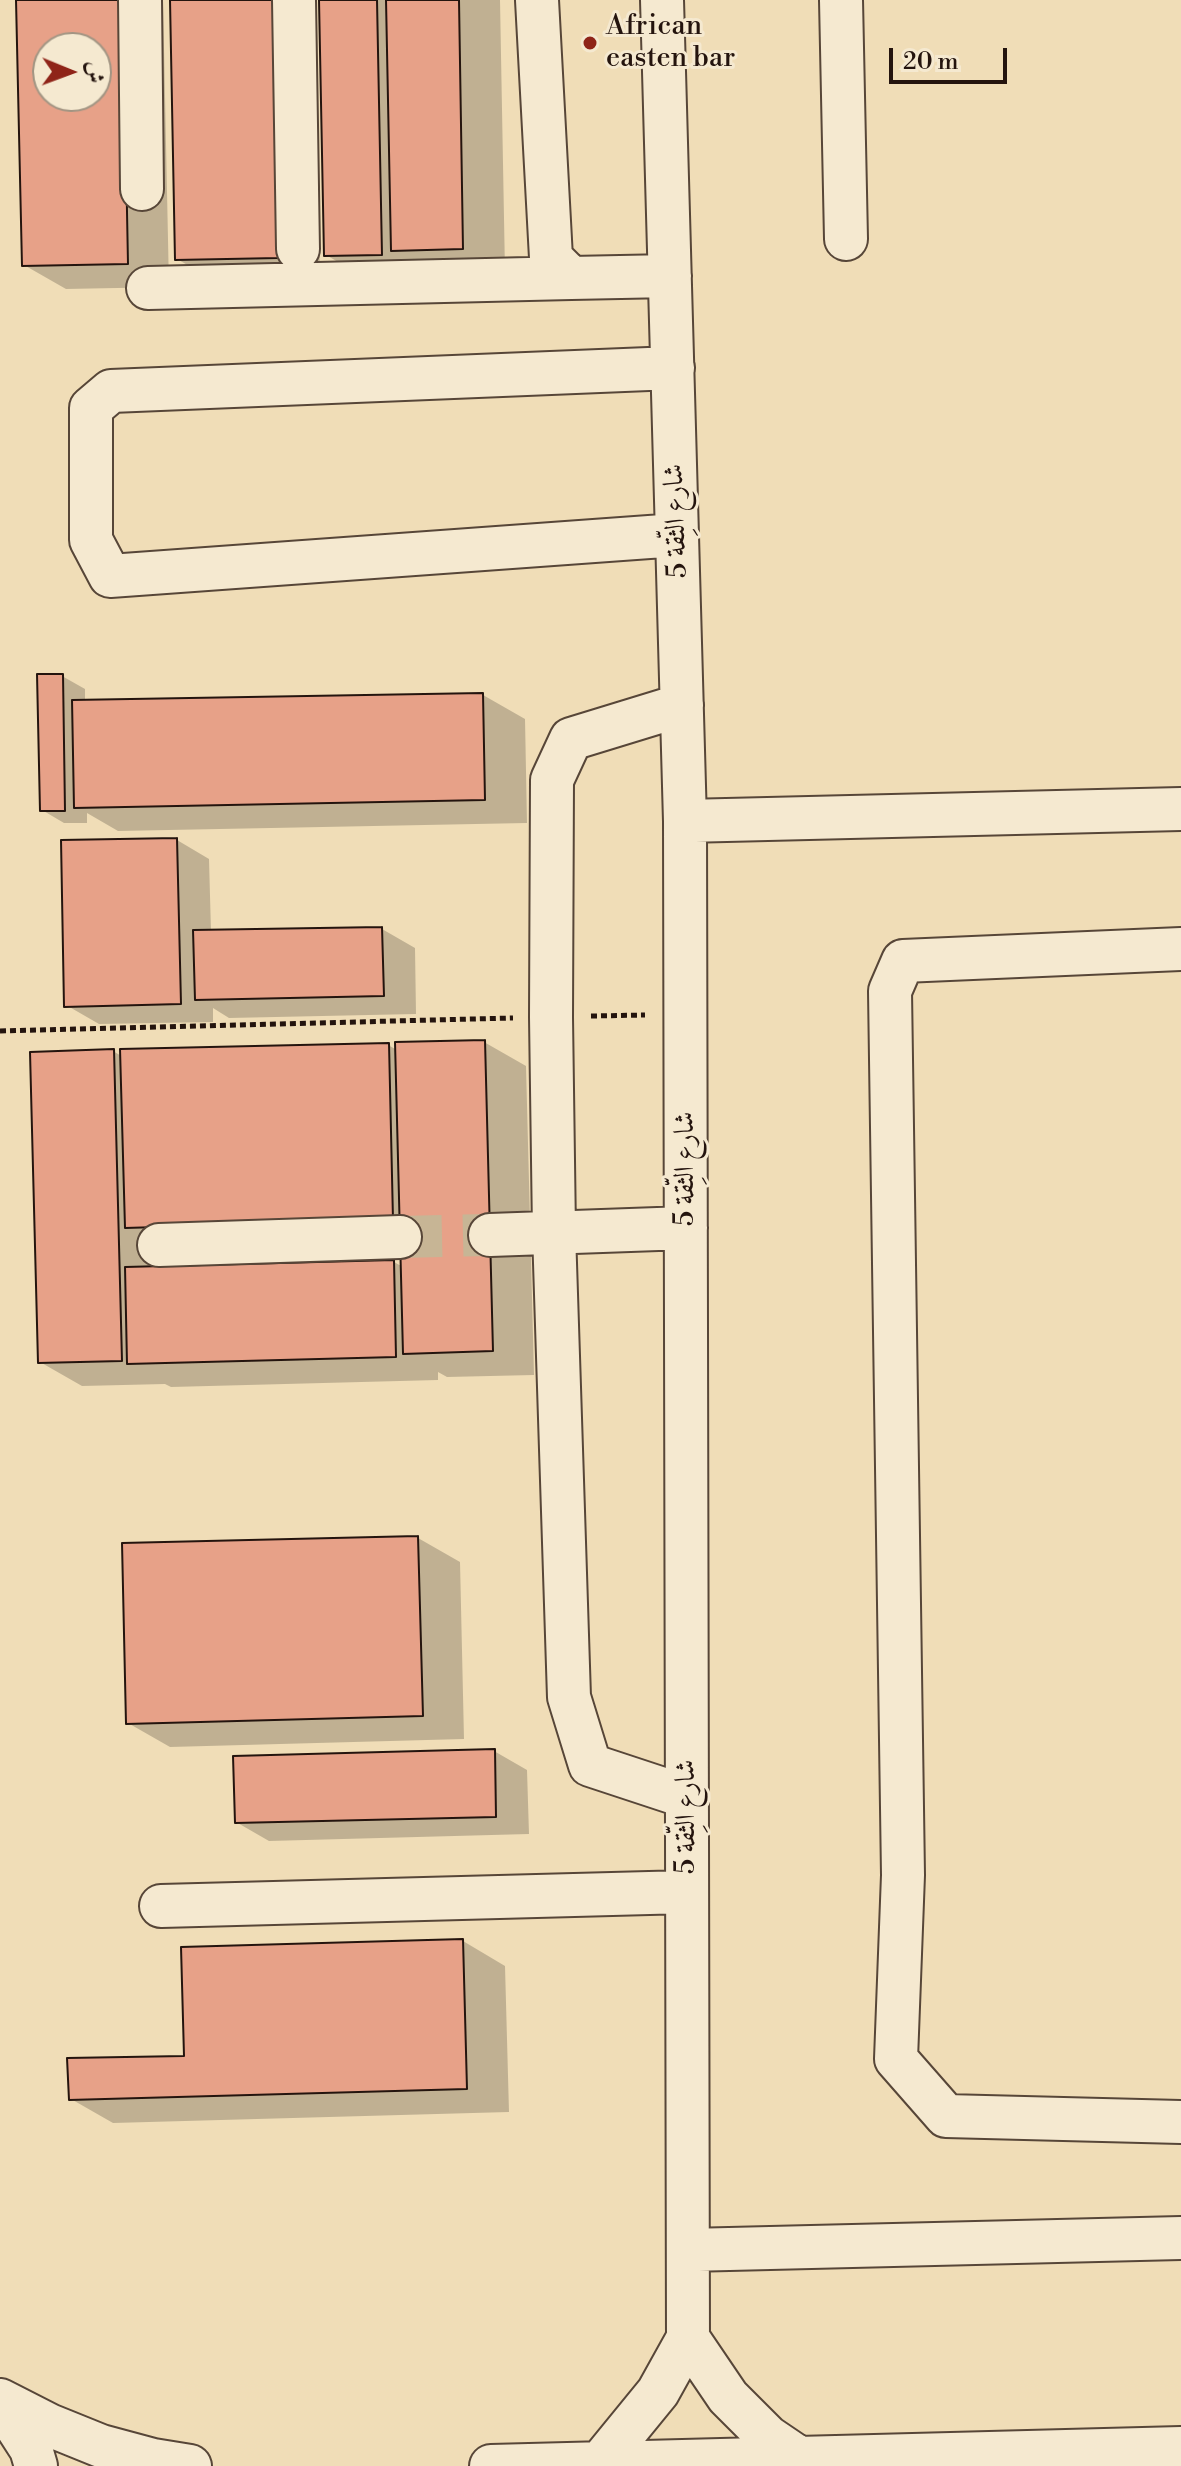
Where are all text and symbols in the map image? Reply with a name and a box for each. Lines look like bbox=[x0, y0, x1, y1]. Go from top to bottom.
place label: African easten bar bbox=[606, 10, 735, 76]
north arrow bbox=[32, 32, 112, 112]
scale bar bbox=[893, 32, 1011, 82]
marker: African easten bar bbox=[581, 34, 599, 52]
text: 20 m bbox=[903, 47, 959, 77]
text: ش bbox=[81, 61, 108, 84]
street label: شارع الثِّقة 5 bbox=[658, 463, 696, 579]
street label: شارع الثِّقة 5 bbox=[669, 1112, 703, 1226]
street label: شارع الثِّقة 5 bbox=[670, 1760, 704, 1874]

